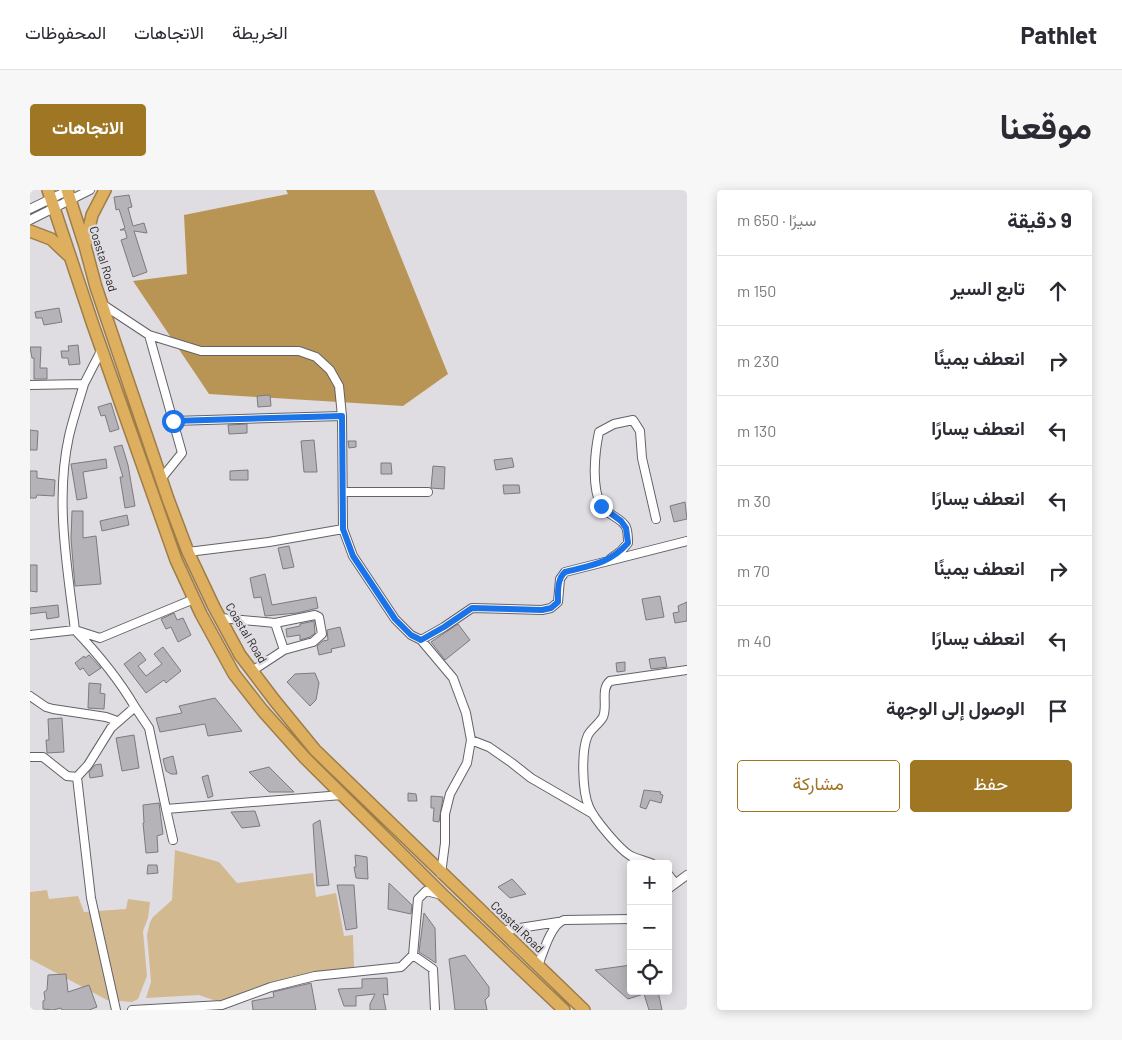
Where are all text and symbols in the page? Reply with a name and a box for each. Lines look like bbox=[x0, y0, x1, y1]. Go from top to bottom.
text: Pathlet bbox=[1020, 20, 1097, 49]
text: المحفوظات bbox=[25, 21, 106, 43]
text: الاتجاهات bbox=[134, 21, 204, 43]
text: الخريطة bbox=[232, 21, 288, 43]
button: الاتجاهات bbox=[30, 104, 146, 156]
text: موقعنا bbox=[999, 104, 1092, 146]
text: 9 دقيقة bbox=[1007, 207, 1072, 232]
text: سيرًا · 650 m bbox=[737, 210, 816, 229]
street label: Coastal Road bbox=[87, 224, 121, 293]
text: تابع السير bbox=[950, 276, 1025, 299]
icon: ahead bbox=[1044, 277, 1072, 305]
text: 150 m bbox=[737, 281, 776, 300]
text: انعطف يمينًا bbox=[934, 346, 1025, 369]
icon: right bbox=[1044, 347, 1072, 375]
text: 230 m bbox=[737, 351, 779, 370]
route start bbox=[162, 410, 185, 433]
text: انعطف يسارًا bbox=[931, 416, 1025, 439]
icon: left bbox=[1044, 417, 1072, 445]
text: 130 m bbox=[737, 421, 776, 440]
text: انعطف يسارًا bbox=[931, 486, 1025, 509]
icon: left bbox=[1044, 487, 1072, 515]
text: 30 m bbox=[737, 491, 771, 510]
route end bbox=[590, 495, 613, 518]
text: انعطف يمينًا bbox=[934, 556, 1025, 579]
icon: right bbox=[1044, 557, 1072, 585]
text: 70 m bbox=[737, 561, 770, 580]
street label: Coastal Road bbox=[223, 600, 270, 665]
text: انعطف يسارًا bbox=[931, 626, 1025, 649]
icon: left bbox=[1044, 627, 1072, 655]
text: 40 m bbox=[737, 631, 771, 650]
text: الوصول إلى الوجهة bbox=[886, 696, 1025, 719]
icon: arrive bbox=[1044, 697, 1072, 725]
button: مشاركة bbox=[737, 760, 900, 812]
button: حفظ bbox=[910, 760, 1072, 812]
map controls bbox=[627, 860, 672, 995]
button: + bbox=[627, 860, 672, 905]
street label: Coastal Road bbox=[488, 898, 547, 955]
button: − bbox=[627, 905, 672, 950]
button: locate bbox=[627, 950, 672, 995]

